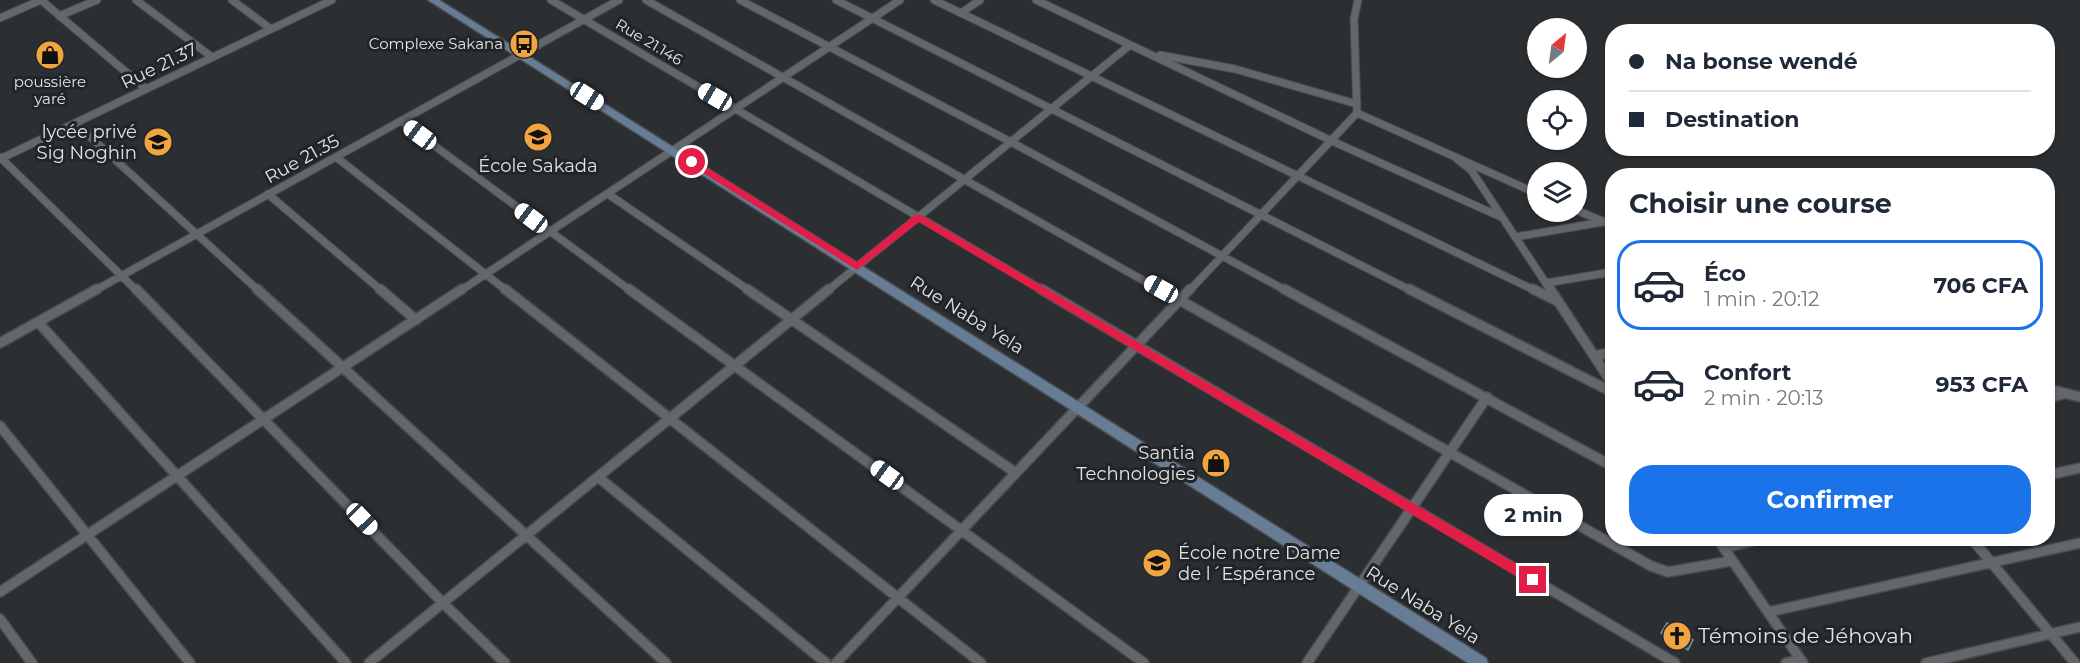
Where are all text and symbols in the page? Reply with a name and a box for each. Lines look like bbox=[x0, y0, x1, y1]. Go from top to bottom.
street label: Rue 21.146 bbox=[612, 14, 686, 69]
north arrow bbox=[1527, 18, 1587, 78]
map controls bbox=[1527, 18, 1587, 222]
bus stop icon: Complexe Sakana bbox=[508, 28, 540, 60]
place label: Complexe Sakana bbox=[369, 34, 503, 53]
street label: Rue 21.37 bbox=[117, 38, 201, 94]
shop icon: poussière yaré bbox=[34, 39, 66, 71]
text: Na bonse wendé bbox=[1665, 48, 1858, 75]
place label: poussière yaré bbox=[14, 72, 86, 108]
car bbox=[567, 79, 607, 113]
car bbox=[695, 80, 735, 114]
button: locate bbox=[1527, 90, 1587, 150]
text: Destination bbox=[1665, 106, 1800, 133]
car bbox=[400, 117, 440, 153]
place label: lycée privé Sig Noghin bbox=[37, 121, 137, 164]
school or university icon: École Sakada bbox=[522, 121, 554, 153]
school or university icon: lycée privé Sig Noghin bbox=[142, 126, 174, 158]
street label: Rue 21.35 bbox=[261, 130, 343, 188]
route start bbox=[678, 148, 705, 175]
place label: École Sakada bbox=[478, 155, 598, 177]
button: layers bbox=[1527, 162, 1587, 222]
text: Choisir une course bbox=[1629, 187, 1892, 220]
car bbox=[511, 200, 551, 236]
icon: car bbox=[1632, 258, 1686, 312]
text: Éco bbox=[1704, 260, 1746, 287]
street label: Rue Naba Yela bbox=[906, 271, 1028, 359]
car bbox=[1141, 272, 1181, 306]
text: 706 CFA bbox=[1933, 272, 2028, 299]
text: 1 min · 20:12 bbox=[1704, 287, 1819, 311]
icon: car bbox=[1632, 357, 1686, 411]
text: Confort bbox=[1704, 359, 1791, 386]
text: 953 CFA bbox=[1936, 371, 2028, 398]
text: 2 min · 20:13 bbox=[1704, 386, 1824, 410]
place label: Santia Technologies bbox=[1076, 442, 1195, 485]
shop icon: Santia Technologies bbox=[1200, 447, 1232, 479]
car bbox=[867, 457, 907, 493]
button: Confirmer bbox=[1629, 465, 2031, 534]
callout: 2 min bbox=[1484, 493, 1582, 535]
car bbox=[343, 500, 381, 538]
text: 2 min bbox=[1504, 503, 1563, 527]
place label: École notre Dame de l´Espérance bbox=[1178, 542, 1341, 585]
school or university icon: École notre Dame de l´Espérance bbox=[1141, 547, 1173, 579]
street label: Rue Naba Yela bbox=[1362, 561, 1484, 649]
route end bbox=[1519, 566, 1546, 593]
church icon: Témoins de Jéhovah bbox=[1661, 620, 1693, 652]
place label: Témoins de Jéhovah bbox=[1698, 623, 1913, 648]

